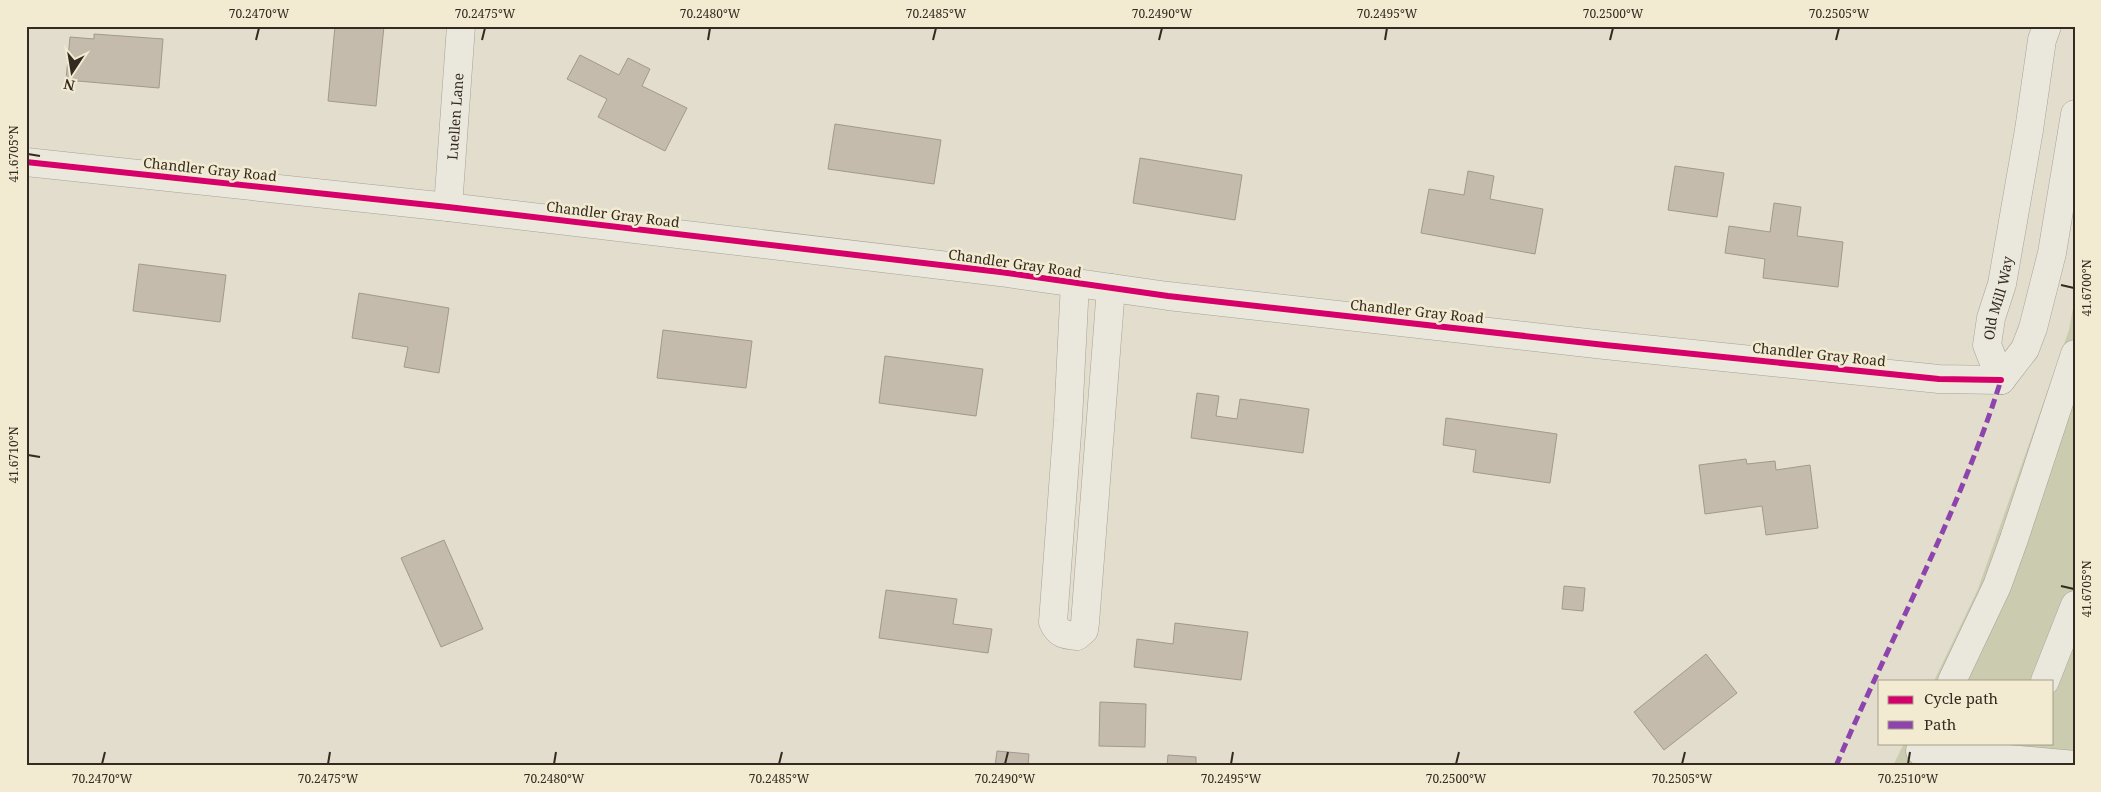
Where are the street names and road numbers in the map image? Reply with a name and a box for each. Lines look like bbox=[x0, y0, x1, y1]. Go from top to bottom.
street label: Luellen Lane bbox=[442, 72, 467, 160]
street label: Chandler Gray Road bbox=[142, 153, 278, 186]
street label: Chandler Gray Road bbox=[545, 196, 681, 232]
street label: Chandler Gray Road bbox=[947, 244, 1083, 282]
street label: Old Mill Way bbox=[1978, 254, 2016, 341]
street label: Chandler Gray Road bbox=[1349, 295, 1485, 328]
street label: Chandler Gray Road bbox=[1751, 338, 1887, 371]

